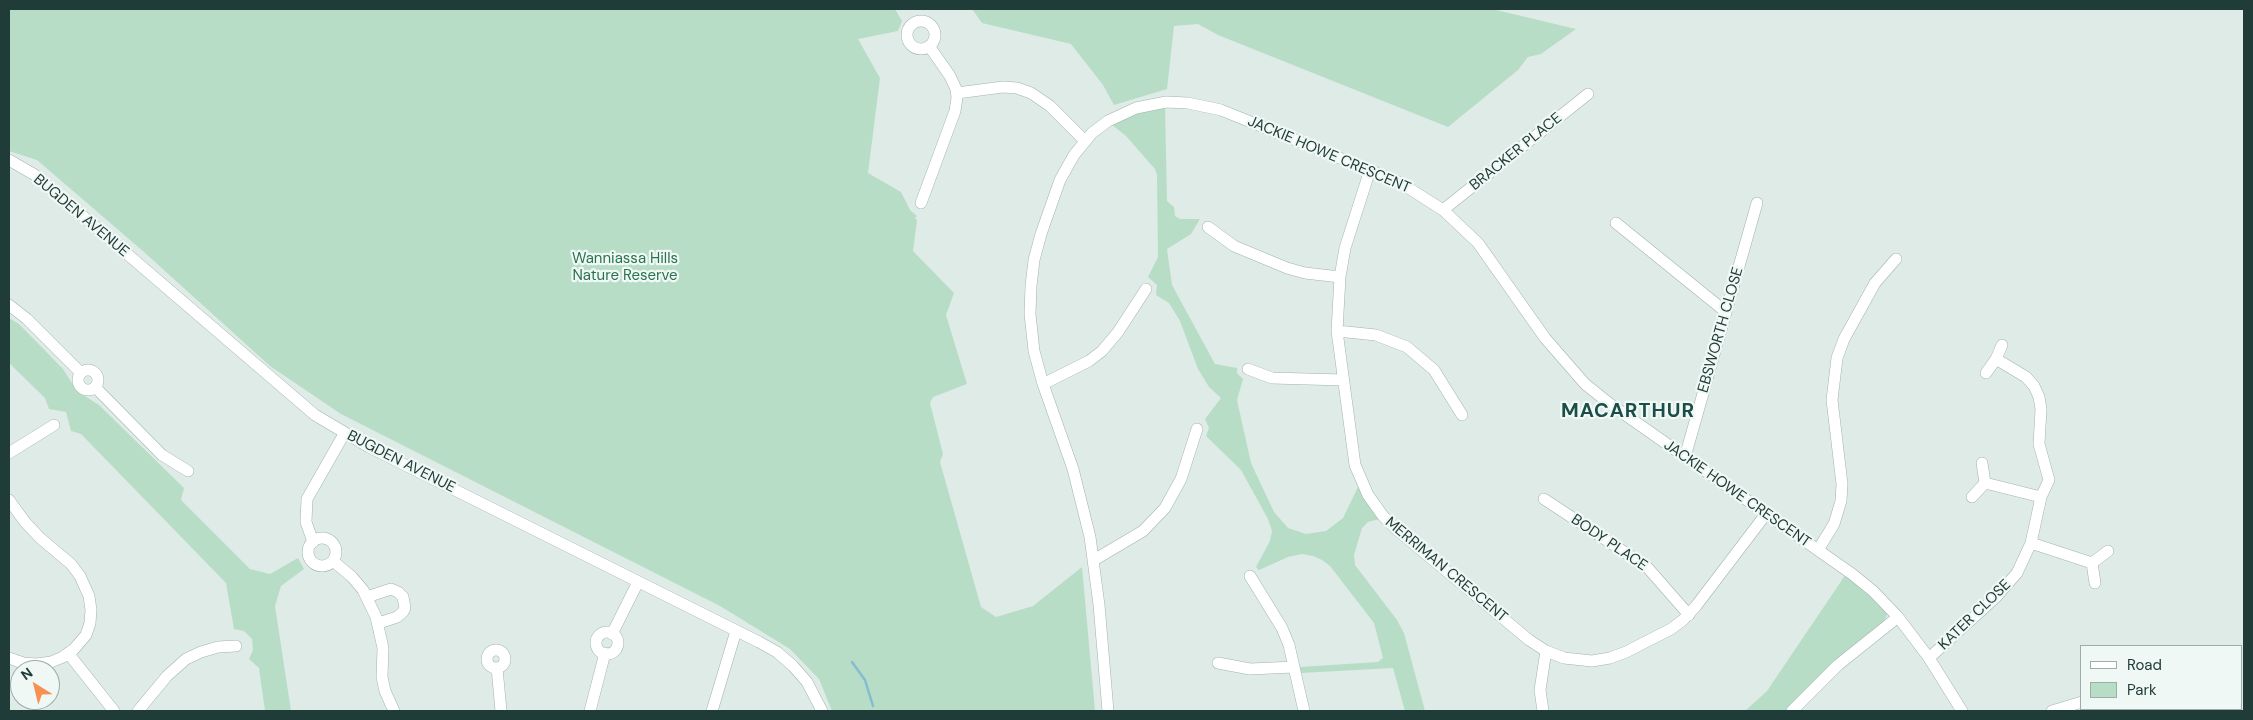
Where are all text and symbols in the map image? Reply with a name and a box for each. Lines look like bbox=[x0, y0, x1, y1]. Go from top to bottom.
street label: BRACKER PLACE bbox=[1466, 109, 1566, 195]
street label: JACKIE HOWE CRESCENT bbox=[1245, 112, 1413, 198]
street label: BUGDEN AVENUE bbox=[30, 171, 132, 261]
park label: Wanniassa Hills Nature Reserve bbox=[572, 250, 678, 285]
street label: EBSWORTH CLOSE bbox=[1694, 265, 1748, 395]
district label: MACARTHUR bbox=[1560, 400, 1696, 424]
street label: BUGDEN AVENUE bbox=[344, 427, 458, 497]
street label: JACKIE HOWE CRESCENT bbox=[1660, 436, 1814, 552]
street label: BODY PLACE bbox=[1567, 511, 1651, 575]
street label: MERRIMAN CRESCENT bbox=[1381, 514, 1511, 626]
street label: KATER CLOSE bbox=[1935, 576, 2015, 654]
legend bbox=[2080, 645, 2243, 710]
text: Road bbox=[2127, 655, 2162, 675]
north arrow bbox=[10, 660, 60, 710]
text: N bbox=[17, 663, 36, 684]
text: Park bbox=[2127, 680, 2157, 700]

